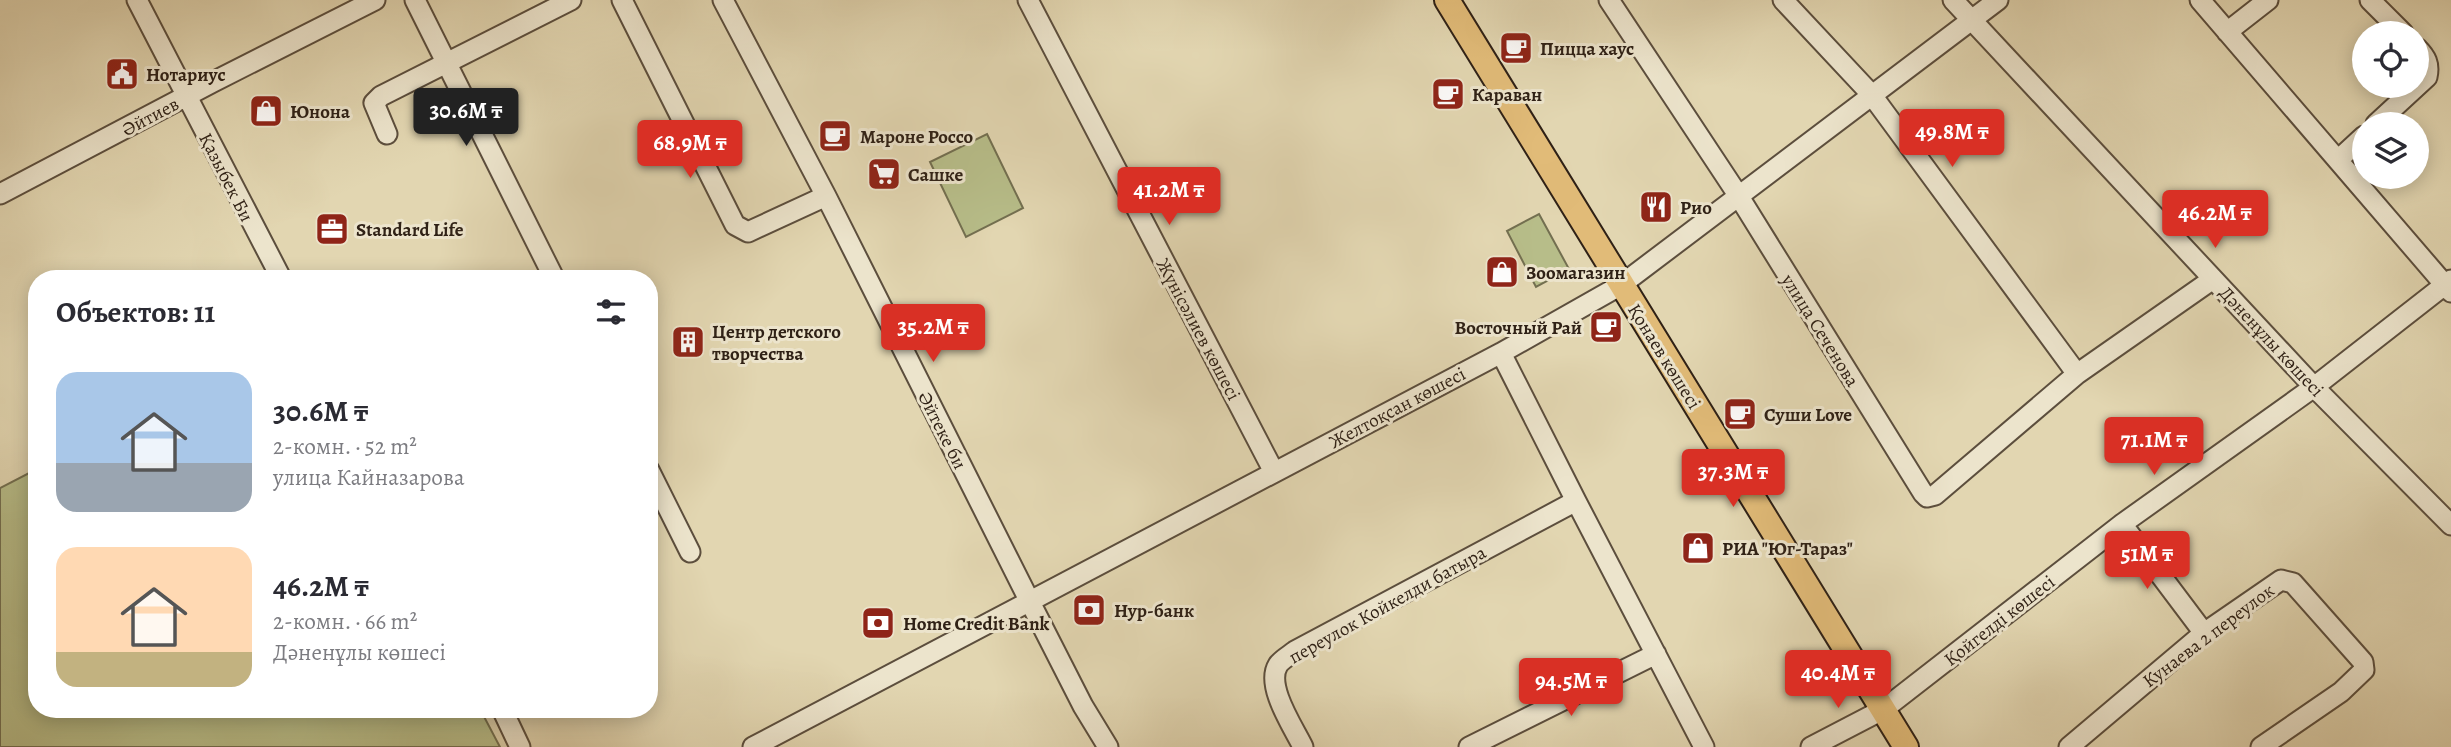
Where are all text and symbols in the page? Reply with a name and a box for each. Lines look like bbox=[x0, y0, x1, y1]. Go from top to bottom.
map controls bbox=[2352, 21, 2429, 189]
button: locate bbox=[2352, 21, 2429, 98]
cafe icon: Пицца хаус bbox=[1497, 29, 1535, 67]
place label: Пицца хаус bbox=[1540, 36, 1634, 62]
public building icon: Нотариус bbox=[103, 55, 141, 93]
place label: Нотариус bbox=[146, 62, 226, 88]
cafe icon: Караван bbox=[1429, 75, 1467, 113]
place label: Караван bbox=[1472, 82, 1542, 108]
pin: 30.6M ₸ bbox=[401, 88, 531, 148]
street label: Әйтиев bbox=[117, 91, 184, 143]
shop icon: Юнона bbox=[247, 92, 285, 130]
text: 30.6M ₸ bbox=[429, 95, 503, 126]
place label: Юнона bbox=[290, 99, 351, 125]
pin: 49.8M ₸ bbox=[1887, 110, 2017, 169]
button: layers bbox=[2352, 112, 2429, 189]
text: 49.8M ₸ bbox=[1915, 116, 1989, 147]
cafe icon: Мароне Россо bbox=[816, 117, 854, 155]
pin: 68.9M ₸ bbox=[625, 120, 755, 180]
place label: Мароне Россо bbox=[860, 124, 974, 150]
text: 68.9M ₸ bbox=[653, 127, 727, 158]
street label: Қазыбек Би bbox=[193, 129, 260, 226]
supermarket icon: Сашке bbox=[865, 155, 903, 193]
place label: Сашке bbox=[908, 162, 963, 188]
pin: 41.2M ₸ bbox=[1104, 168, 1234, 227]
text: 41.2M ₸ bbox=[1133, 174, 1205, 205]
restaurant icon: Рио bbox=[1637, 188, 1675, 226]
pin: 46.2M ₸ bbox=[2150, 190, 2280, 250]
place label: Рио bbox=[1680, 195, 1712, 221]
text: 46.2M ₸ bbox=[2178, 197, 2252, 228]
office icon: Standard Life bbox=[313, 210, 351, 248]
place label: Standard Life bbox=[356, 217, 464, 243]
shop icon: Зоомагазин bbox=[1483, 253, 1521, 291]
street label: Жүнісәлиев көшесі bbox=[1150, 254, 1247, 405]
place label: Зоомагазин bbox=[1526, 260, 1625, 286]
street label: улица Сеченова bbox=[1775, 268, 1865, 392]
street label: Дәненұлы көшесі bbox=[2213, 281, 2330, 403]
text: Объектов: 11 bbox=[56, 292, 215, 332]
icon: filters bbox=[592, 293, 630, 331]
street label: Қонаев көшесі bbox=[1621, 299, 1707, 414]
pin: 35.2M ₸ bbox=[868, 304, 998, 364]
cafe icon: Восточный Рай bbox=[1587, 308, 1625, 346]
text: 35.2M ₸ bbox=[897, 311, 969, 342]
place label: Восточный Рай bbox=[1454, 315, 1582, 341]
place label: Центр детского творчества bbox=[712, 319, 841, 367]
building icon: Центр детского творчества bbox=[669, 323, 707, 361]
street label: Желтоқсан көшесі bbox=[1325, 361, 1470, 455]
street label: Әйтеке би bbox=[911, 387, 973, 474]
text: 30.6M ₸ bbox=[273, 391, 368, 431]
cafe icon: Суши Love bbox=[1721, 395, 1759, 433]
icon: home bbox=[112, 400, 196, 484]
place label: Суши Love bbox=[1764, 402, 1852, 428]
pin: 71.1M ₸ bbox=[2089, 418, 2219, 477]
text: 71.1M ₸ bbox=[2120, 424, 2188, 455]
text: 2-комн. · 52 m² bbox=[273, 431, 417, 462]
pin: 37.3M ₸ bbox=[1668, 449, 1798, 509]
text: 37.3M ₸ bbox=[1698, 456, 1768, 487]
text: улица Кайназарова bbox=[273, 462, 465, 493]
shop icon: РИА "Юг-Тараз" bbox=[1679, 529, 1717, 567]
pin: 51M ₸ bbox=[2098, 532, 2196, 591]
place label: РИА "Юг-Тараз" bbox=[1722, 536, 1853, 562]
text: 51M ₸ bbox=[2121, 538, 2173, 569]
street label: переулок Койкелди батыра bbox=[1284, 540, 1491, 670]
text: 46.2M ₸ bbox=[273, 566, 369, 606]
street label: Қойгелді көшесі bbox=[1939, 569, 2060, 672]
icon: home bbox=[112, 575, 196, 659]
street label: Кунаева 2 переулок bbox=[2137, 578, 2280, 694]
bank icon: Нур-банк bbox=[1070, 591, 1108, 629]
place label: Нур-банк bbox=[1114, 598, 1194, 624]
bank icon: Home Credit Bank bbox=[859, 604, 897, 642]
text: 2-комн. · 66 m² bbox=[273, 606, 417, 637]
place label: Home Credit Bank bbox=[903, 611, 1050, 637]
text: Дәненұлы көшесі bbox=[273, 637, 446, 668]
pin: 40.4M ₸ bbox=[1773, 650, 1903, 710]
text: 40.4M ₸ bbox=[1801, 657, 1875, 688]
pin: 94.5M ₸ bbox=[1506, 658, 1636, 718]
text: 94.5M ₸ bbox=[1535, 665, 1607, 696]

